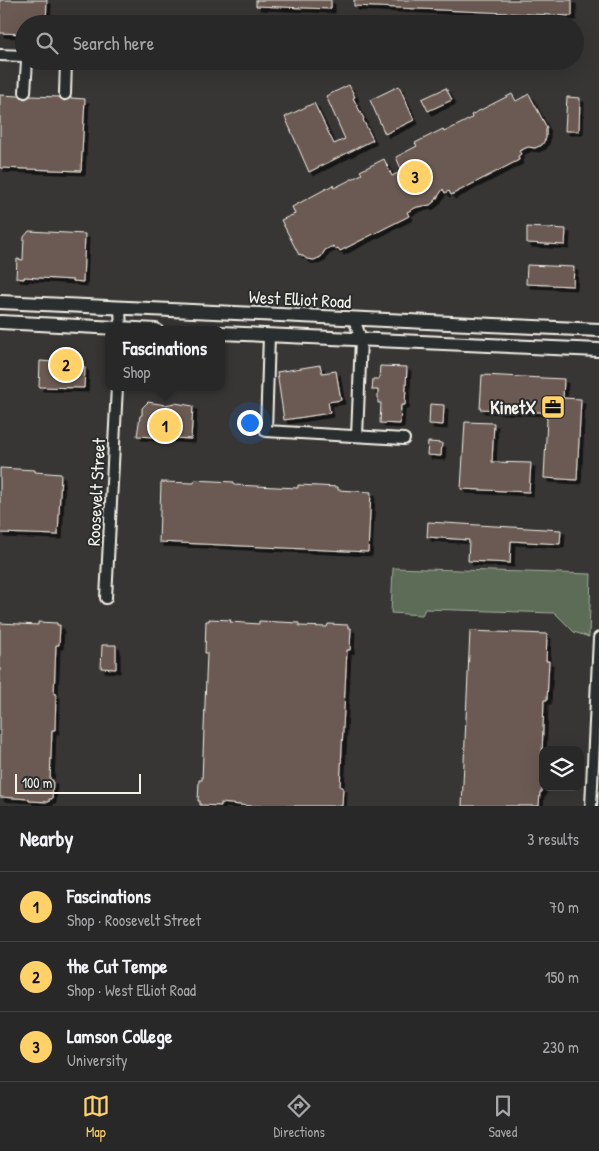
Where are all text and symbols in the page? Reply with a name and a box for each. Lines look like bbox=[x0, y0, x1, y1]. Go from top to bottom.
search box bbox=[15, 15, 584, 70]
icon: search bbox=[33, 29, 61, 57]
text: Search here bbox=[73, 30, 154, 56]
pin: 3 bbox=[399, 158, 431, 196]
street label: West Elliot Road bbox=[248, 284, 352, 314]
popup bbox=[105, 326, 225, 391]
text: Fascinations bbox=[123, 335, 207, 361]
pin: 2 bbox=[50, 346, 82, 384]
text: Shop bbox=[123, 361, 150, 383]
office icon: KinetX bbox=[540, 394, 566, 420]
place label: KinetX bbox=[490, 395, 536, 420]
pin: 1 bbox=[149, 407, 181, 445]
your location bbox=[237, 410, 263, 436]
street label: Roosevelt Street bbox=[81, 437, 111, 547]
map controls bbox=[539, 746, 584, 791]
button: layers bbox=[539, 746, 584, 791]
scale bar bbox=[15, 771, 141, 794]
text: 100 m bbox=[22, 773, 52, 792]
text: Nearby bbox=[20, 824, 73, 853]
text: 3 results bbox=[527, 828, 579, 850]
text: Fascinations bbox=[67, 883, 151, 909]
text: 1 bbox=[33, 896, 39, 918]
text: 70 m bbox=[549, 896, 579, 918]
text: Shop · Roosevelt Street bbox=[67, 909, 201, 931]
text: the Cut Tempe bbox=[67, 953, 167, 979]
text: 2 bbox=[32, 966, 40, 988]
text: 150 m bbox=[545, 966, 579, 988]
text: Shop · West Elliot Road bbox=[67, 979, 196, 1001]
text: Lamson College bbox=[67, 1023, 172, 1049]
text: 3 bbox=[32, 1036, 40, 1058]
text: 230 m bbox=[543, 1036, 579, 1058]
text: University bbox=[67, 1049, 128, 1071]
tab: Map bbox=[82, 1092, 110, 1141]
tab: Directions bbox=[273, 1092, 325, 1141]
tab: Saved bbox=[489, 1092, 517, 1141]

